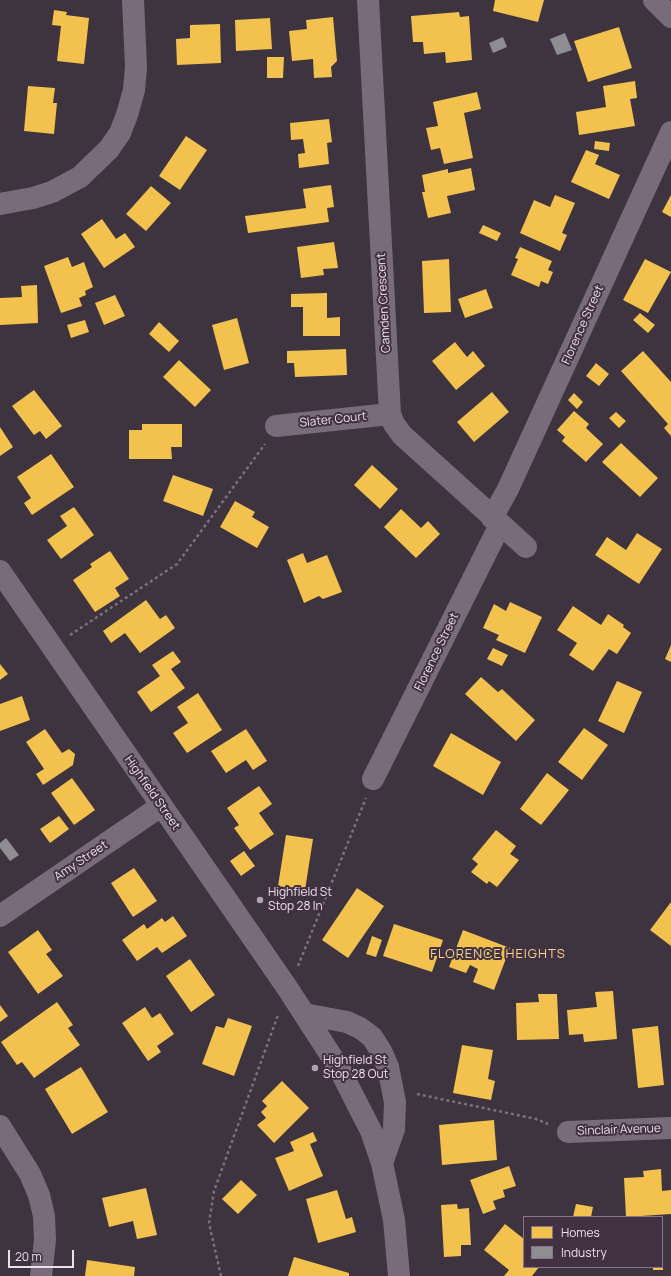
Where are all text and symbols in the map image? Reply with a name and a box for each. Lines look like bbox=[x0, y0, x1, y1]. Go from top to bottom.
street label: Camden Crescent bbox=[374, 253, 394, 353]
street label: Florence Street bbox=[559, 283, 607, 367]
street label: Slater Court bbox=[299, 409, 367, 431]
street label: Florence Street bbox=[412, 611, 462, 693]
street label: Highfield Street bbox=[121, 753, 183, 833]
street label: Amy Street bbox=[51, 838, 111, 884]
place label: Highfield St Stop 28 In bbox=[268, 886, 332, 914]
marker: Highfield St Stop 28 In bbox=[255, 895, 265, 905]
district label: FLORENCE HEIGHTS bbox=[430, 946, 566, 962]
place label: Highfield St Stop 28 Out bbox=[323, 1054, 388, 1082]
marker: Highfield St Stop 28 Out bbox=[310, 1063, 320, 1073]
street label: Sinclair Avenue bbox=[577, 1121, 661, 1139]
legend bbox=[523, 1216, 663, 1268]
text: Homes bbox=[561, 1224, 600, 1241]
scale bar bbox=[10, 1242, 76, 1268]
text: Industry bbox=[561, 1244, 607, 1261]
text: 20 m bbox=[15, 1248, 42, 1265]

